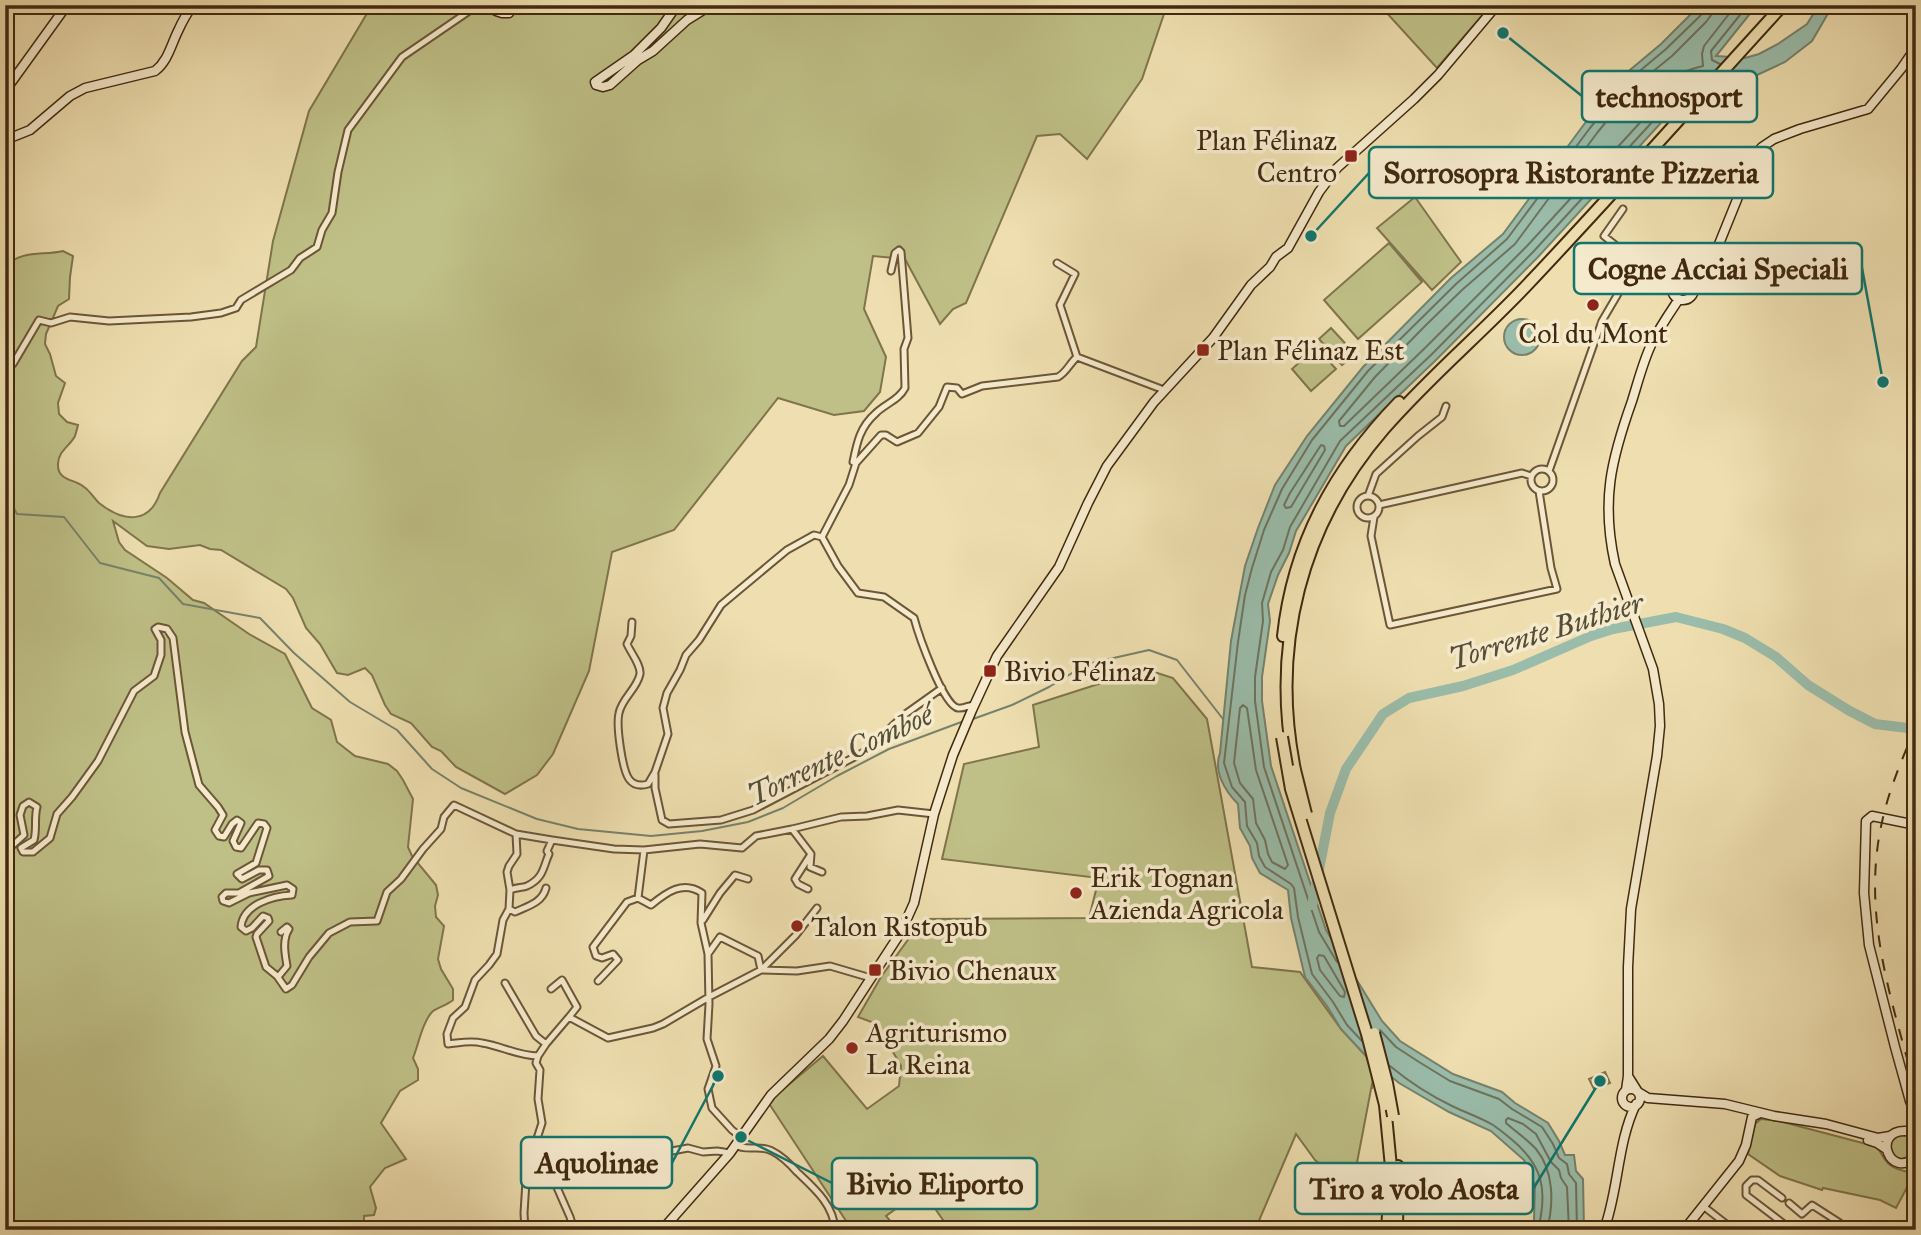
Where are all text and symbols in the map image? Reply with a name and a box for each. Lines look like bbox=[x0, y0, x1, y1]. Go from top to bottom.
callout: technosport bbox=[1582, 71, 1757, 122]
text: technosport bbox=[1594, 79, 1743, 115]
place label: Plan Félinaz Centro bbox=[1196, 123, 1337, 190]
callout: Sorrosopra Ristorante Pizzeria bbox=[1369, 147, 1773, 198]
marker: Plan Félinaz Centro bbox=[1343, 148, 1359, 164]
text: Sorrosopra Ristorante Pizzeria bbox=[1383, 155, 1760, 191]
callout: Cogne Acciai Speciali bbox=[1574, 243, 1862, 294]
text: Cogne Acciai Speciali bbox=[1588, 251, 1849, 287]
marker: Col du Mont bbox=[1585, 297, 1601, 313]
place label: Col du Mont bbox=[1518, 316, 1668, 351]
place label: Plan Félinaz Est bbox=[1217, 333, 1404, 368]
marker: Plan Félinaz Est bbox=[1195, 342, 1211, 358]
water label: Torrente Buthier bbox=[1444, 584, 1649, 678]
place label: Bivio Félinaz bbox=[1004, 654, 1156, 689]
marker: Bivio Félinaz bbox=[982, 663, 998, 679]
water label: Torrente Comboé bbox=[742, 694, 943, 814]
place label: Erik Tognan Azienda Agricola bbox=[1089, 860, 1284, 927]
marker: Erik Tognan Azienda Agricola bbox=[1068, 885, 1084, 901]
place label: Talon Ristopub bbox=[811, 909, 988, 944]
marker: Talon Ristopub bbox=[789, 918, 805, 934]
place label: Bivio Chenaux bbox=[889, 953, 1057, 988]
marker: Bivio Chenaux bbox=[867, 962, 883, 978]
place label: Agriturismo La Reina bbox=[865, 1015, 1007, 1082]
marker: Agriturismo La Reina bbox=[844, 1040, 860, 1056]
callout: Aquolinae bbox=[521, 1137, 672, 1188]
text: Aquolinae bbox=[533, 1145, 659, 1181]
callout: Bivio Eliporto bbox=[832, 1158, 1037, 1209]
callout: Tiro a volo Aosta bbox=[1295, 1163, 1533, 1214]
text: Bivio Eliporto bbox=[846, 1166, 1024, 1202]
text: Tiro a volo Aosta bbox=[1309, 1171, 1520, 1207]

